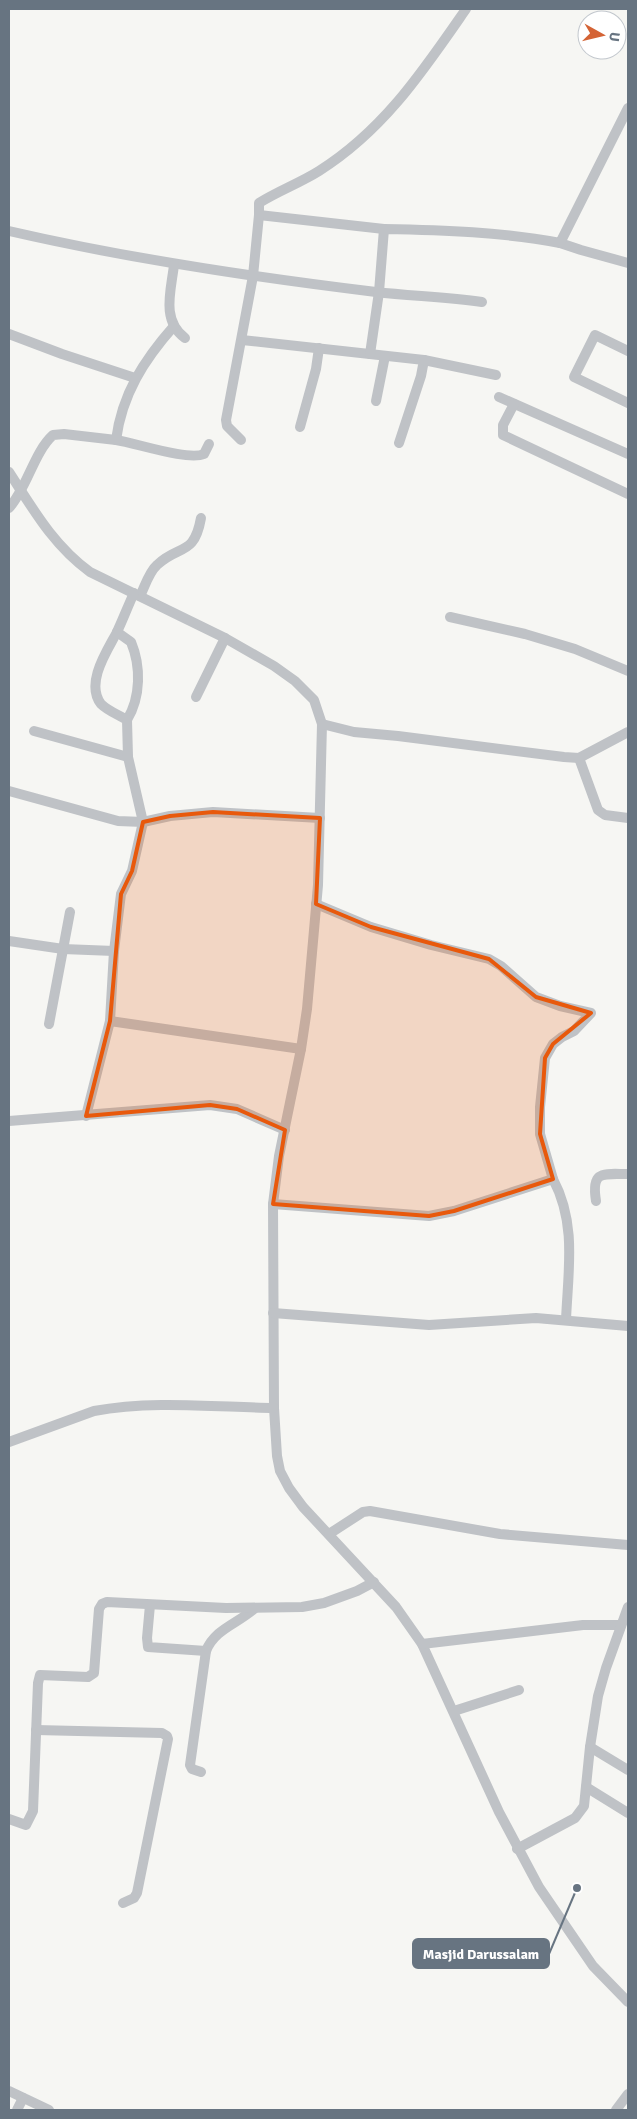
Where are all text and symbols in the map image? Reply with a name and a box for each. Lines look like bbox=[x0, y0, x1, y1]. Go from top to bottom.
north arrow bbox=[577, 10, 627, 60]
text: U bbox=[605, 31, 623, 43]
callout: Masjid Darussalam bbox=[413, 1939, 549, 1968]
text: Masjid Darussalam bbox=[423, 1946, 539, 1963]

